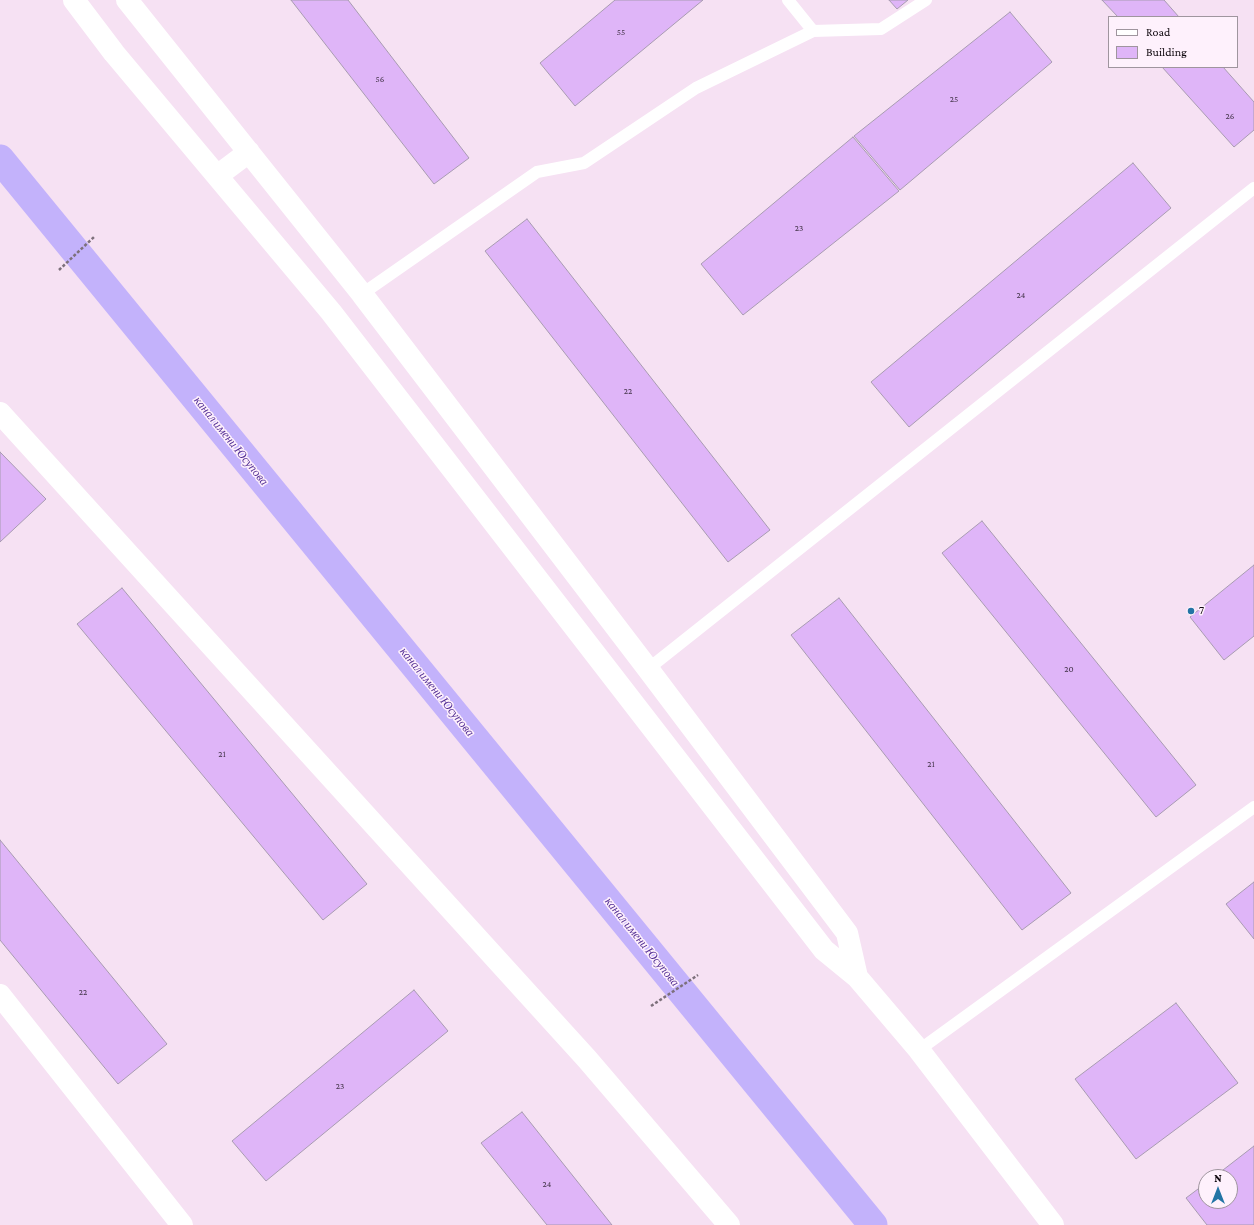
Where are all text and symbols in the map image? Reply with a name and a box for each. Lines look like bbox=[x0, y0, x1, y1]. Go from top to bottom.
legend bbox=[1108, 16, 1238, 68]
text: Road bbox=[1146, 25, 1170, 39]
house number: 55 bbox=[617, 27, 625, 37]
text: Building bbox=[1146, 45, 1187, 59]
house number: 56 bbox=[376, 74, 384, 84]
house number: 25 bbox=[950, 94, 958, 104]
house number: 26 bbox=[1226, 111, 1234, 121]
house number: 23 bbox=[795, 223, 803, 233]
house number: 24 bbox=[1017, 290, 1025, 300]
house number: 22 bbox=[624, 386, 632, 396]
water label: канал имени Юсупова bbox=[191, 394, 271, 488]
place label: 7 bbox=[1199, 604, 1204, 618]
marker: 7 bbox=[1186, 606, 1196, 616]
water label: канал имени Юсупова bbox=[397, 645, 477, 739]
house number: 20 bbox=[1064, 664, 1074, 674]
house number: 21 bbox=[218, 749, 226, 759]
house number: 21 bbox=[927, 759, 935, 769]
water label: канал имени Юсупова bbox=[602, 895, 682, 989]
house number: 22 bbox=[79, 987, 87, 997]
house number: 23 bbox=[336, 1081, 344, 1091]
north arrow bbox=[1198, 1169, 1238, 1209]
text: N bbox=[1214, 1172, 1222, 1184]
house number: 24 bbox=[543, 1179, 551, 1189]

